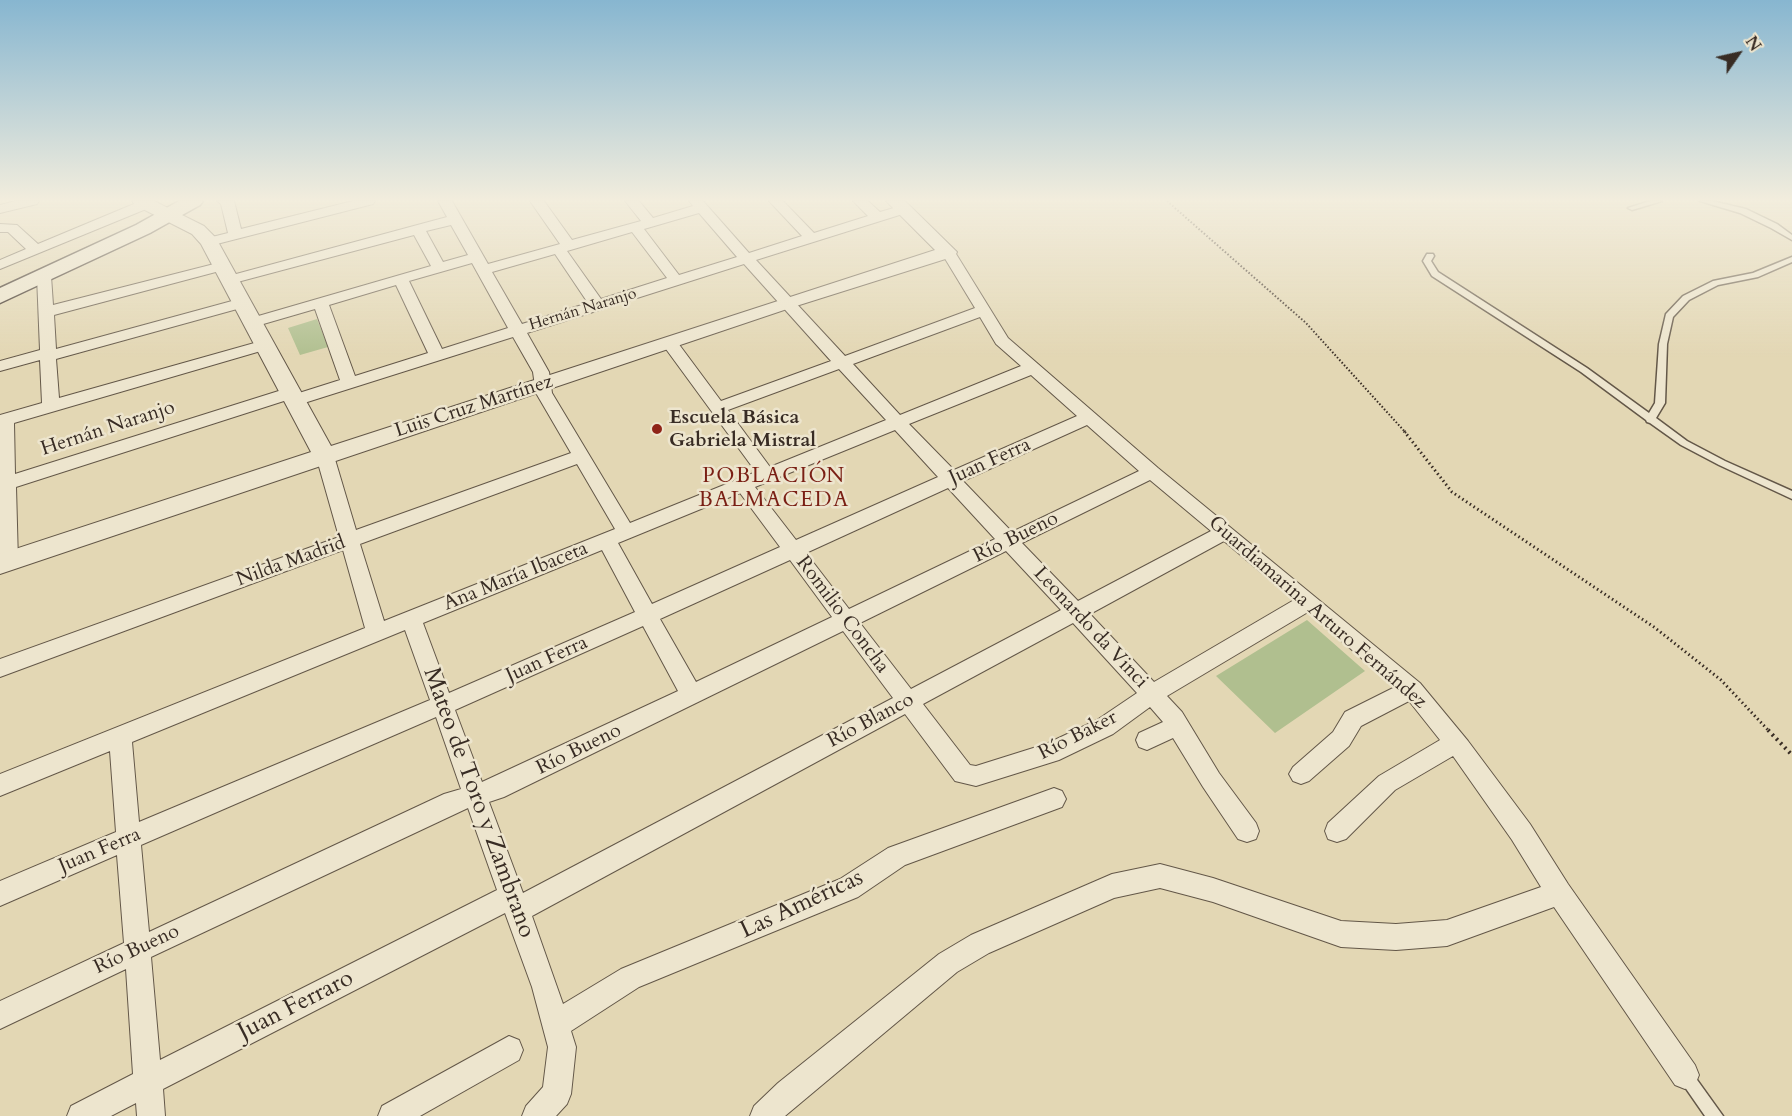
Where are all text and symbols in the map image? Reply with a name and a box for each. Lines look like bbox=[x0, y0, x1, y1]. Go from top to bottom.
north arrow bbox=[1708, 24, 1768, 84]
text: N bbox=[1740, 32, 1766, 56]
street label: Hernán Naranjo bbox=[527, 285, 639, 335]
street label: Luis Cruz Martínez bbox=[392, 370, 556, 444]
street label: Hernán Naranjo bbox=[38, 396, 178, 462]
place label: Escuela Básica Gabriela Mistral bbox=[669, 406, 816, 453]
marker: Escuela Básica Gabriela Mistral bbox=[650, 422, 664, 436]
street label: Juan Ferra bbox=[945, 433, 1035, 491]
district label: POBLACIÓN BALMACEDA bbox=[698, 464, 850, 514]
street label: Río Bueno bbox=[970, 507, 1062, 569]
street label: Guardiamarina Arturo Fernández bbox=[1203, 512, 1431, 714]
street label: Nilda Madrid bbox=[233, 531, 349, 593]
street label: Ana María Ibaceta bbox=[440, 537, 592, 617]
street label: Romilio Concha bbox=[790, 552, 894, 678]
street label: Leonardo da Vinci bbox=[1028, 562, 1152, 694]
street label: Juan Ferra bbox=[502, 631, 592, 689]
street label: Mateo de Toro y Zambrano bbox=[416, 664, 540, 942]
street label: Río Blanco bbox=[824, 688, 918, 754]
street label: Río Baker bbox=[1035, 706, 1121, 766]
street label: Río Bueno bbox=[533, 719, 625, 781]
street label: Juan Ferra bbox=[55, 823, 145, 879]
street label: Las Américas bbox=[736, 864, 868, 946]
street label: Río Bueno bbox=[90, 920, 184, 980]
street label: Juan Ferraro bbox=[233, 965, 359, 1047]

